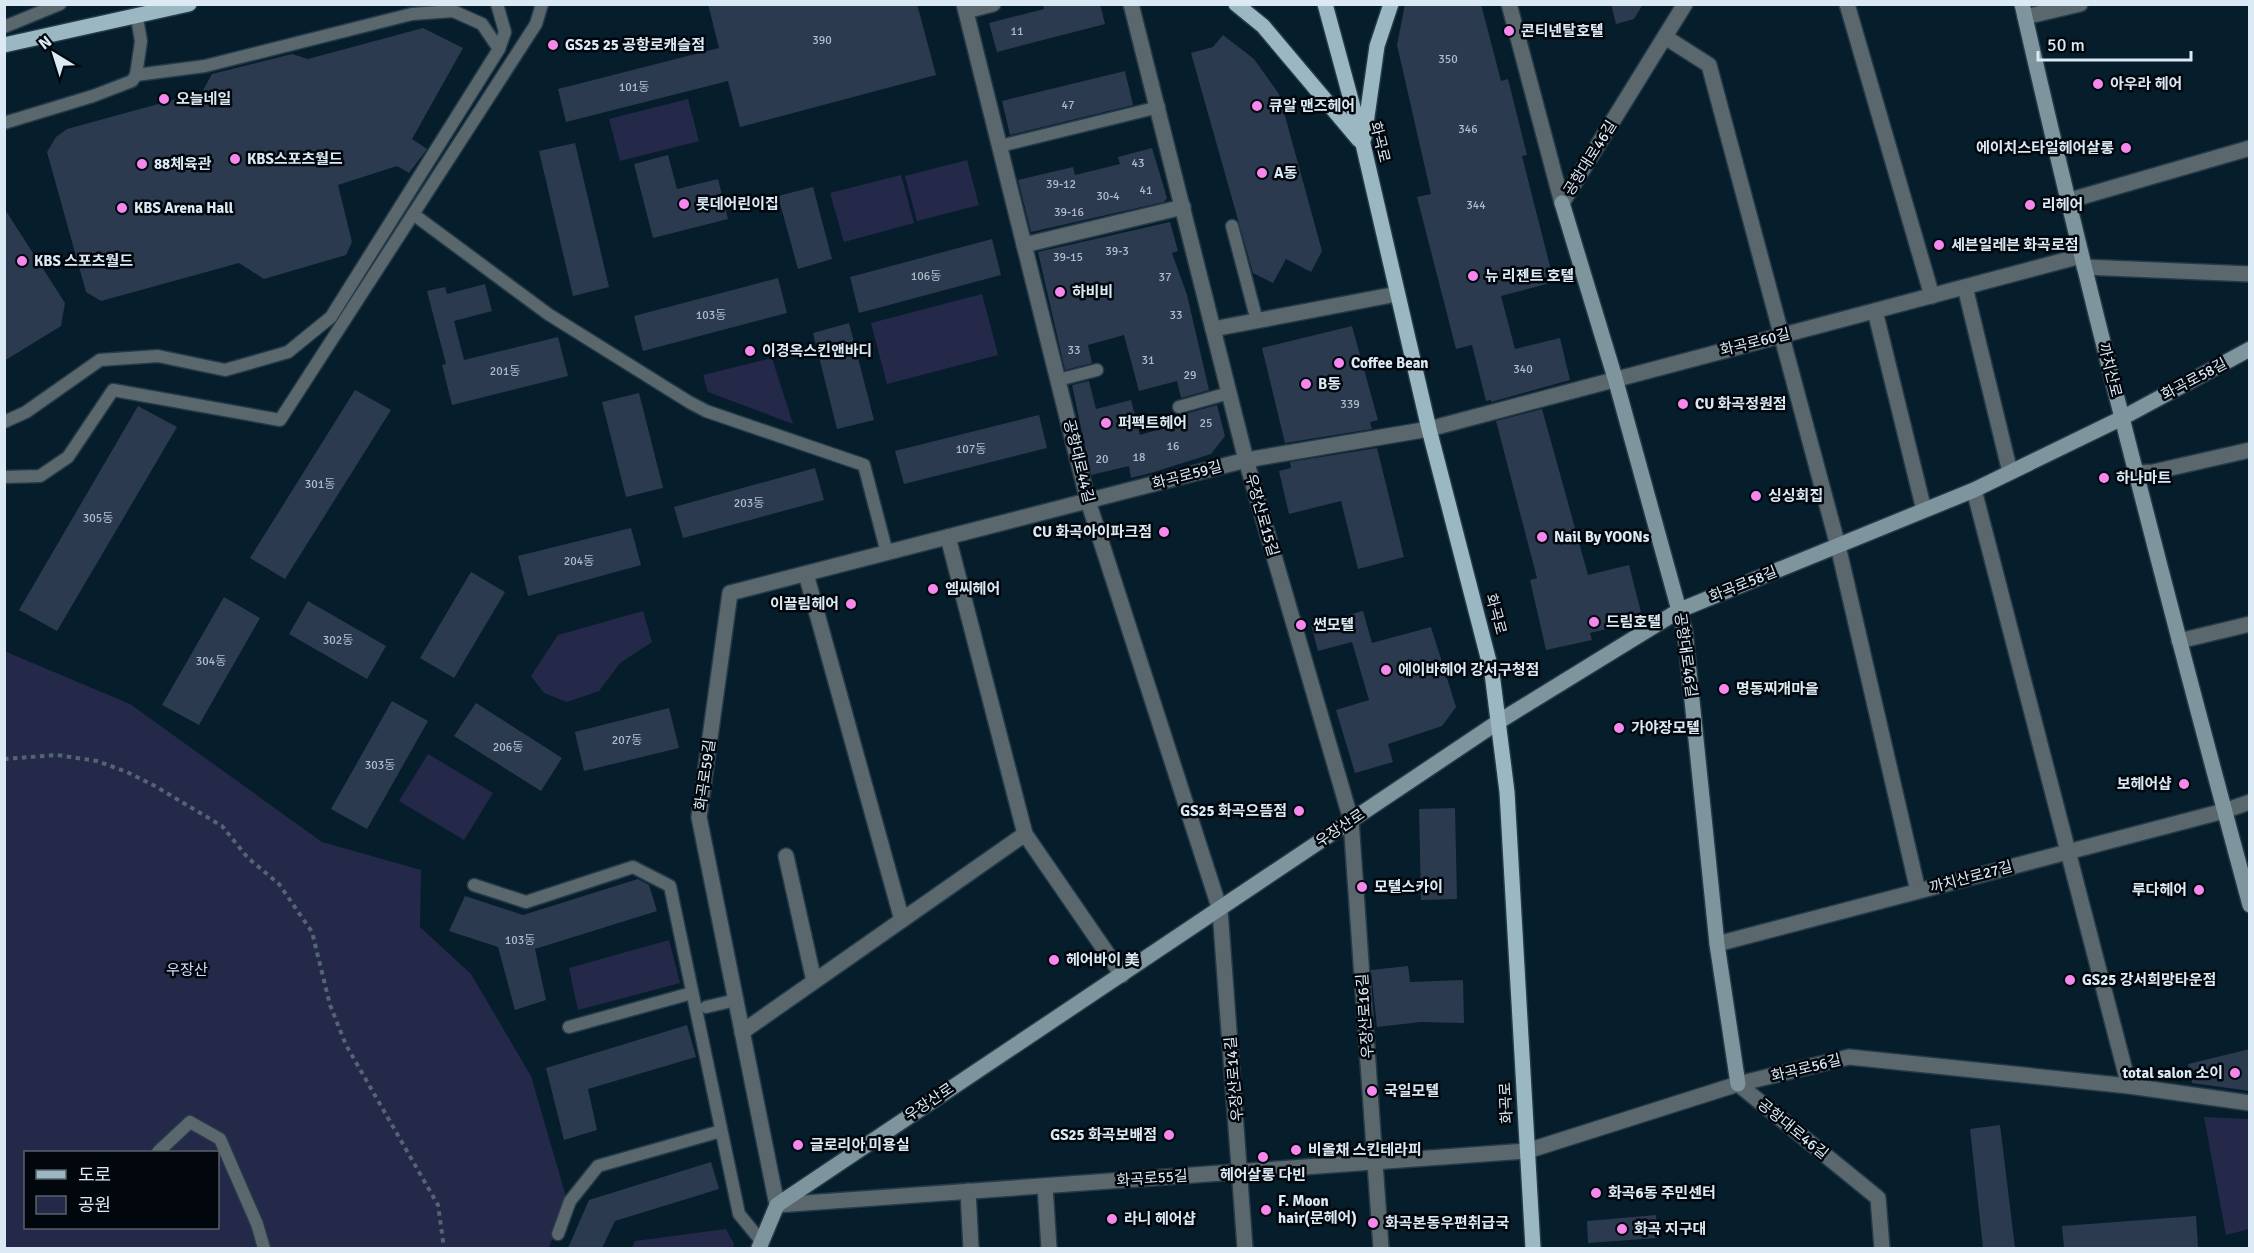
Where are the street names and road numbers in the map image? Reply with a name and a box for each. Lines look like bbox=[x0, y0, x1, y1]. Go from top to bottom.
street label: 공항대로46길 bbox=[1560, 117, 1620, 199]
street label: 화곡로 bbox=[1366, 120, 1394, 164]
street label: 화곡로60길 bbox=[1718, 325, 1792, 359]
street label: 까치산로 bbox=[2095, 341, 2125, 399]
street label: 화곡로58길 bbox=[2158, 354, 2230, 404]
street label: 공항대로44길 bbox=[1060, 417, 1098, 505]
street label: 화곡로59길 bbox=[1150, 457, 1224, 493]
street label: 우장산로15길 bbox=[1242, 472, 1282, 558]
street label: 화곡로58길 bbox=[1707, 562, 1779, 606]
street label: 화곡로 bbox=[1482, 592, 1510, 636]
street label: 공항대로46길 bbox=[1671, 612, 1701, 698]
street label: 화곡로59길 bbox=[691, 738, 719, 812]
street label: 우장산로 bbox=[1312, 805, 1368, 851]
street label: 까치산로27길 bbox=[1928, 857, 2014, 897]
street label: 우장산로16길 bbox=[1353, 973, 1377, 1059]
street label: 우장산로14길 bbox=[1221, 1036, 1247, 1122]
street label: 화곡로56길 bbox=[1769, 1051, 1843, 1085]
street label: 우장산로 bbox=[901, 1079, 957, 1125]
street label: 화곡로 bbox=[1496, 1082, 1516, 1124]
street label: 공항대로46길 bbox=[1754, 1095, 1832, 1163]
street label: 화곡로55길 bbox=[1116, 1167, 1188, 1189]

